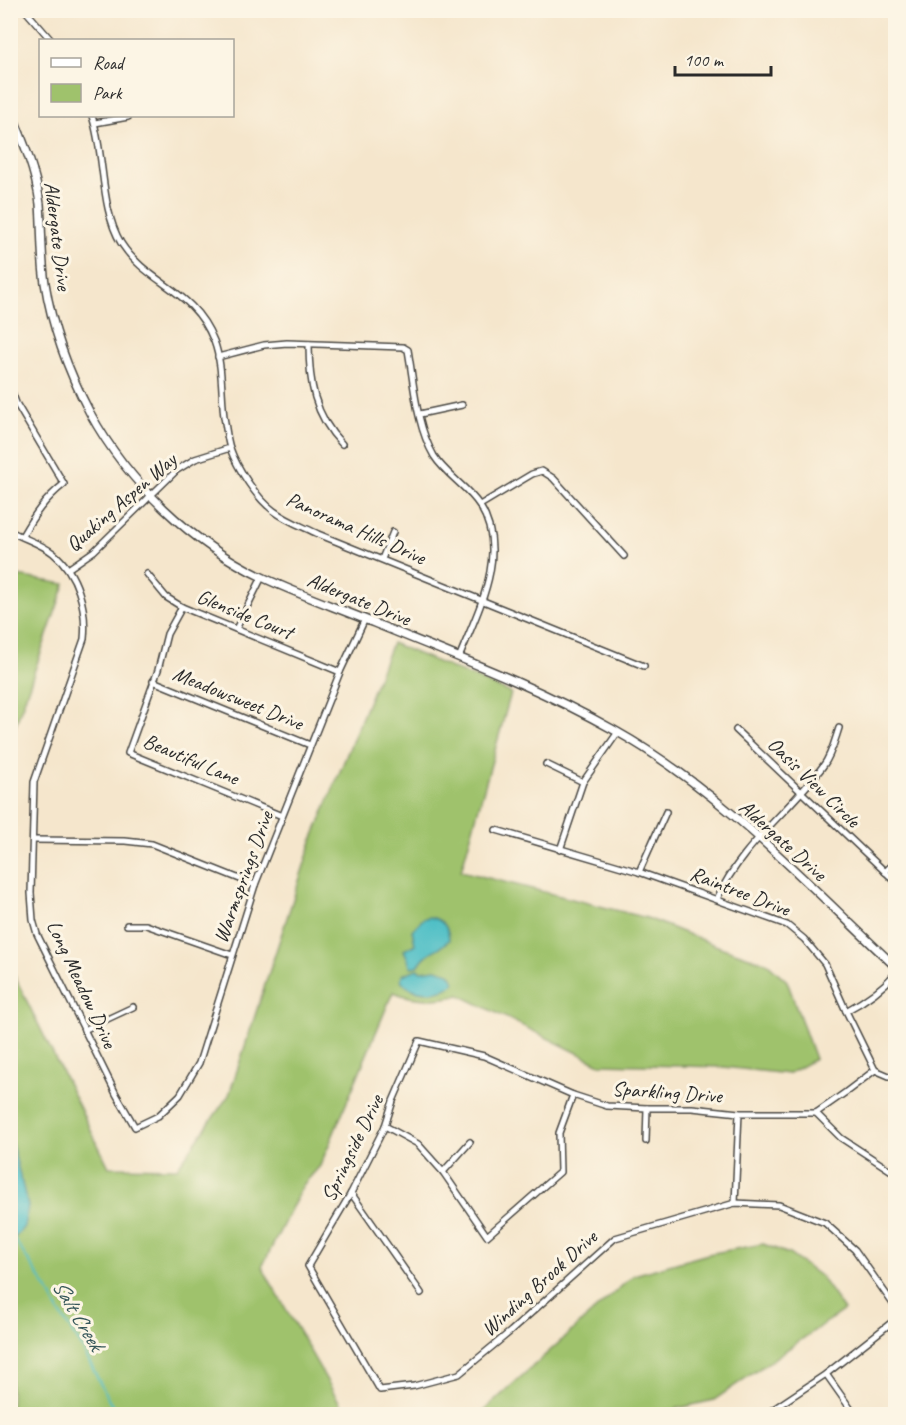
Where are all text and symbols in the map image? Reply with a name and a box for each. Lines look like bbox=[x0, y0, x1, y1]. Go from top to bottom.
legend bbox=[39, 39, 234, 117]
scale bar bbox=[675, 39, 771, 77]
text: 100 m bbox=[684, 49, 725, 71]
text: Road bbox=[93, 52, 126, 74]
text: Park bbox=[93, 82, 123, 104]
street label: Aldergate Drive bbox=[38, 180, 78, 293]
street label: Quaking Aspen Way bbox=[60, 446, 183, 557]
street label: Panorama Hills Drive bbox=[282, 486, 431, 571]
street label: Aldergate Drive bbox=[304, 567, 416, 632]
street label: Glenside Court bbox=[193, 583, 300, 646]
street label: Meadowsweet Drive bbox=[169, 660, 309, 737]
street label: Beautiful Lane bbox=[139, 727, 245, 792]
street label: Oasis View Circle bbox=[762, 731, 867, 834]
street label: Aldergate Drive bbox=[734, 794, 833, 887]
street label: Warmsprings Drive bbox=[207, 807, 279, 946]
street label: Raintree Drive bbox=[687, 860, 795, 922]
street label: Long Meadow Drive bbox=[41, 916, 123, 1053]
street label: Sparkling Drive bbox=[611, 1075, 725, 1109]
street label: Springside Drive bbox=[315, 1089, 390, 1206]
street label: Winding Brook Drive bbox=[476, 1223, 603, 1342]
water label: Salt Creek bbox=[46, 1275, 112, 1359]

